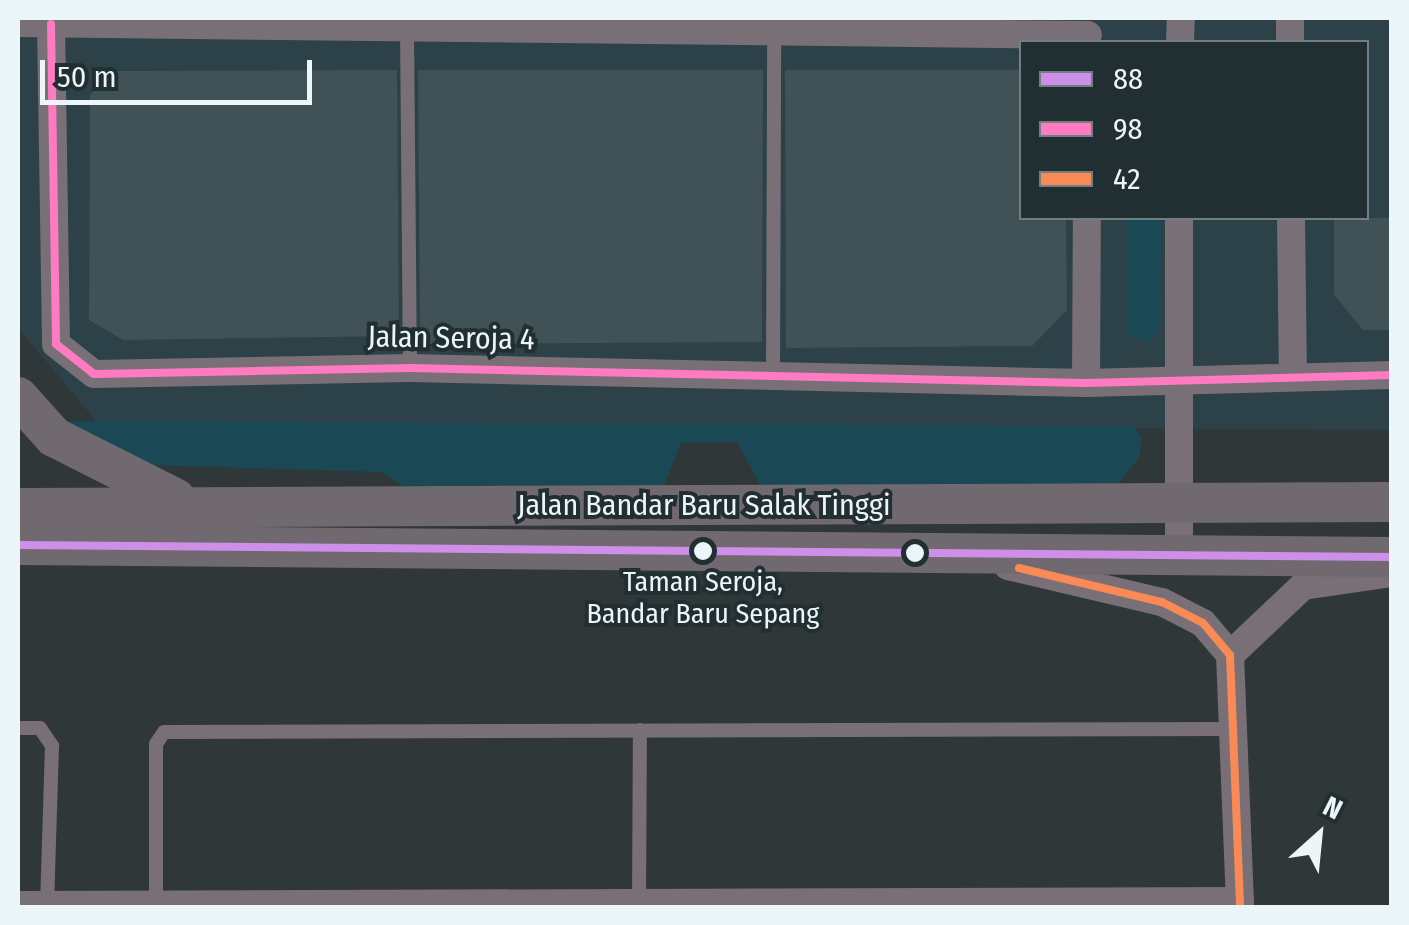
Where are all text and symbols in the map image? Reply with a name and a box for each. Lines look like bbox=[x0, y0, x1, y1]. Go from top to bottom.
scale bar bbox=[45, 40, 318, 102]
legend bbox=[1019, 40, 1369, 220]
text: 50 m bbox=[57, 59, 117, 95]
text: 88 bbox=[1113, 61, 1143, 97]
text: 98 bbox=[1113, 111, 1143, 147]
text: 42 bbox=[1113, 161, 1140, 197]
street label: Jalan Seroja 4 bbox=[367, 319, 535, 357]
street label: Jalan Bandar Baru Salak Tinggi bbox=[517, 487, 891, 523]
marker: Taman Seroja, Bandar Baru Sepang bbox=[693, 541, 713, 561]
unlabelled marker bbox=[905, 543, 925, 563]
place label: Taman Seroja, Bandar Baru Sepang bbox=[587, 565, 819, 631]
north arrow bbox=[1269, 785, 1369, 885]
text: N bbox=[1318, 789, 1348, 826]

